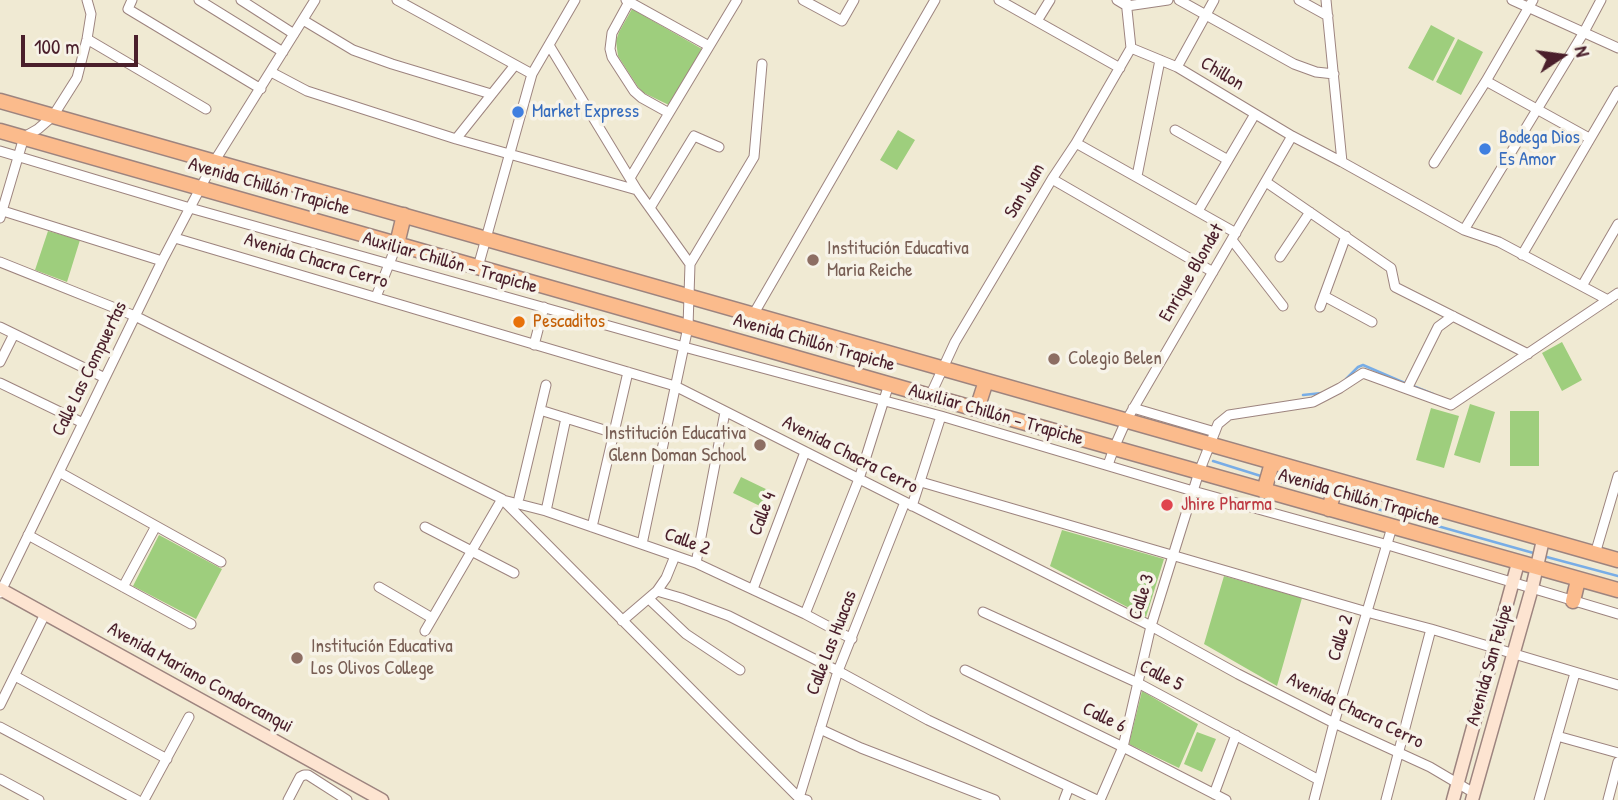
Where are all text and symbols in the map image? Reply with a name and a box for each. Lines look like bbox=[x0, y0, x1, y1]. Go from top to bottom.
scale bar bbox=[24, 21, 142, 65]
north arrow bbox=[1527, 21, 1597, 91]
text: 100 m bbox=[34, 32, 80, 61]
text: N bbox=[1569, 43, 1596, 59]
street label: Chillon bbox=[1196, 52, 1248, 96]
place label: Market Express bbox=[532, 101, 639, 123]
marker: Market Express bbox=[510, 104, 526, 120]
place label: Bodega Dios Es Amor bbox=[1499, 127, 1580, 171]
marker: Bodega Dios Es Amor bbox=[1477, 141, 1493, 157]
street label: Avenida Chillón Trapiche bbox=[186, 153, 352, 221]
street label: San Juan bbox=[1000, 160, 1050, 222]
street label: Enrique Blondet bbox=[1155, 220, 1229, 326]
street label: Auxiliar Chillón - Trapiche bbox=[360, 227, 540, 299]
street label: Avenida Chacra Cerro bbox=[241, 228, 391, 294]
place label: Institución Educativa Maria Reiche bbox=[827, 238, 969, 282]
marker: Institución Educativa Maria Reiche bbox=[805, 252, 821, 268]
street label: Calle Las Compuertas bbox=[48, 298, 132, 440]
street label: Avenida Chillón Trapiche bbox=[731, 309, 897, 377]
place label: Pescaditos bbox=[533, 311, 605, 333]
marker: Pescaditos bbox=[511, 314, 527, 330]
place label: Colegio Belen bbox=[1068, 348, 1162, 370]
marker: Colegio Belen bbox=[1046, 351, 1062, 367]
street label: Auxiliar Chillón - Trapiche bbox=[906, 379, 1086, 451]
street label: Avenida Chacra Cerro bbox=[778, 411, 922, 499]
place label: Institución Educativa Glenn Doman School bbox=[604, 423, 746, 467]
marker: Institución Educativa Glenn Doman School bbox=[752, 437, 768, 453]
street label: Avenida Chillón Trapiche bbox=[1276, 464, 1442, 532]
street label: Calle 4 bbox=[744, 489, 782, 539]
place label: Jhire Pharma bbox=[1181, 494, 1272, 516]
marker: Jhire Pharma bbox=[1159, 497, 1175, 513]
street label: Calle 2 bbox=[661, 523, 713, 561]
street label: Calle 3 bbox=[1124, 571, 1160, 623]
street label: Calle Las Huacas bbox=[802, 587, 862, 699]
street label: Avenida San Felipe bbox=[1462, 602, 1518, 728]
street label: Calle 2 bbox=[1323, 612, 1359, 664]
street label: Avenida Mariano Condorcanqui bbox=[104, 618, 296, 738]
place label: Institución Educativa Los Olivos College bbox=[311, 636, 453, 680]
marker: Institución Educativa Los Olivos College bbox=[289, 650, 305, 666]
street label: Calle 5 bbox=[1135, 655, 1187, 697]
street label: Avenida Chacra Cerro bbox=[1283, 668, 1427, 754]
street label: Calle 6 bbox=[1079, 698, 1129, 738]

